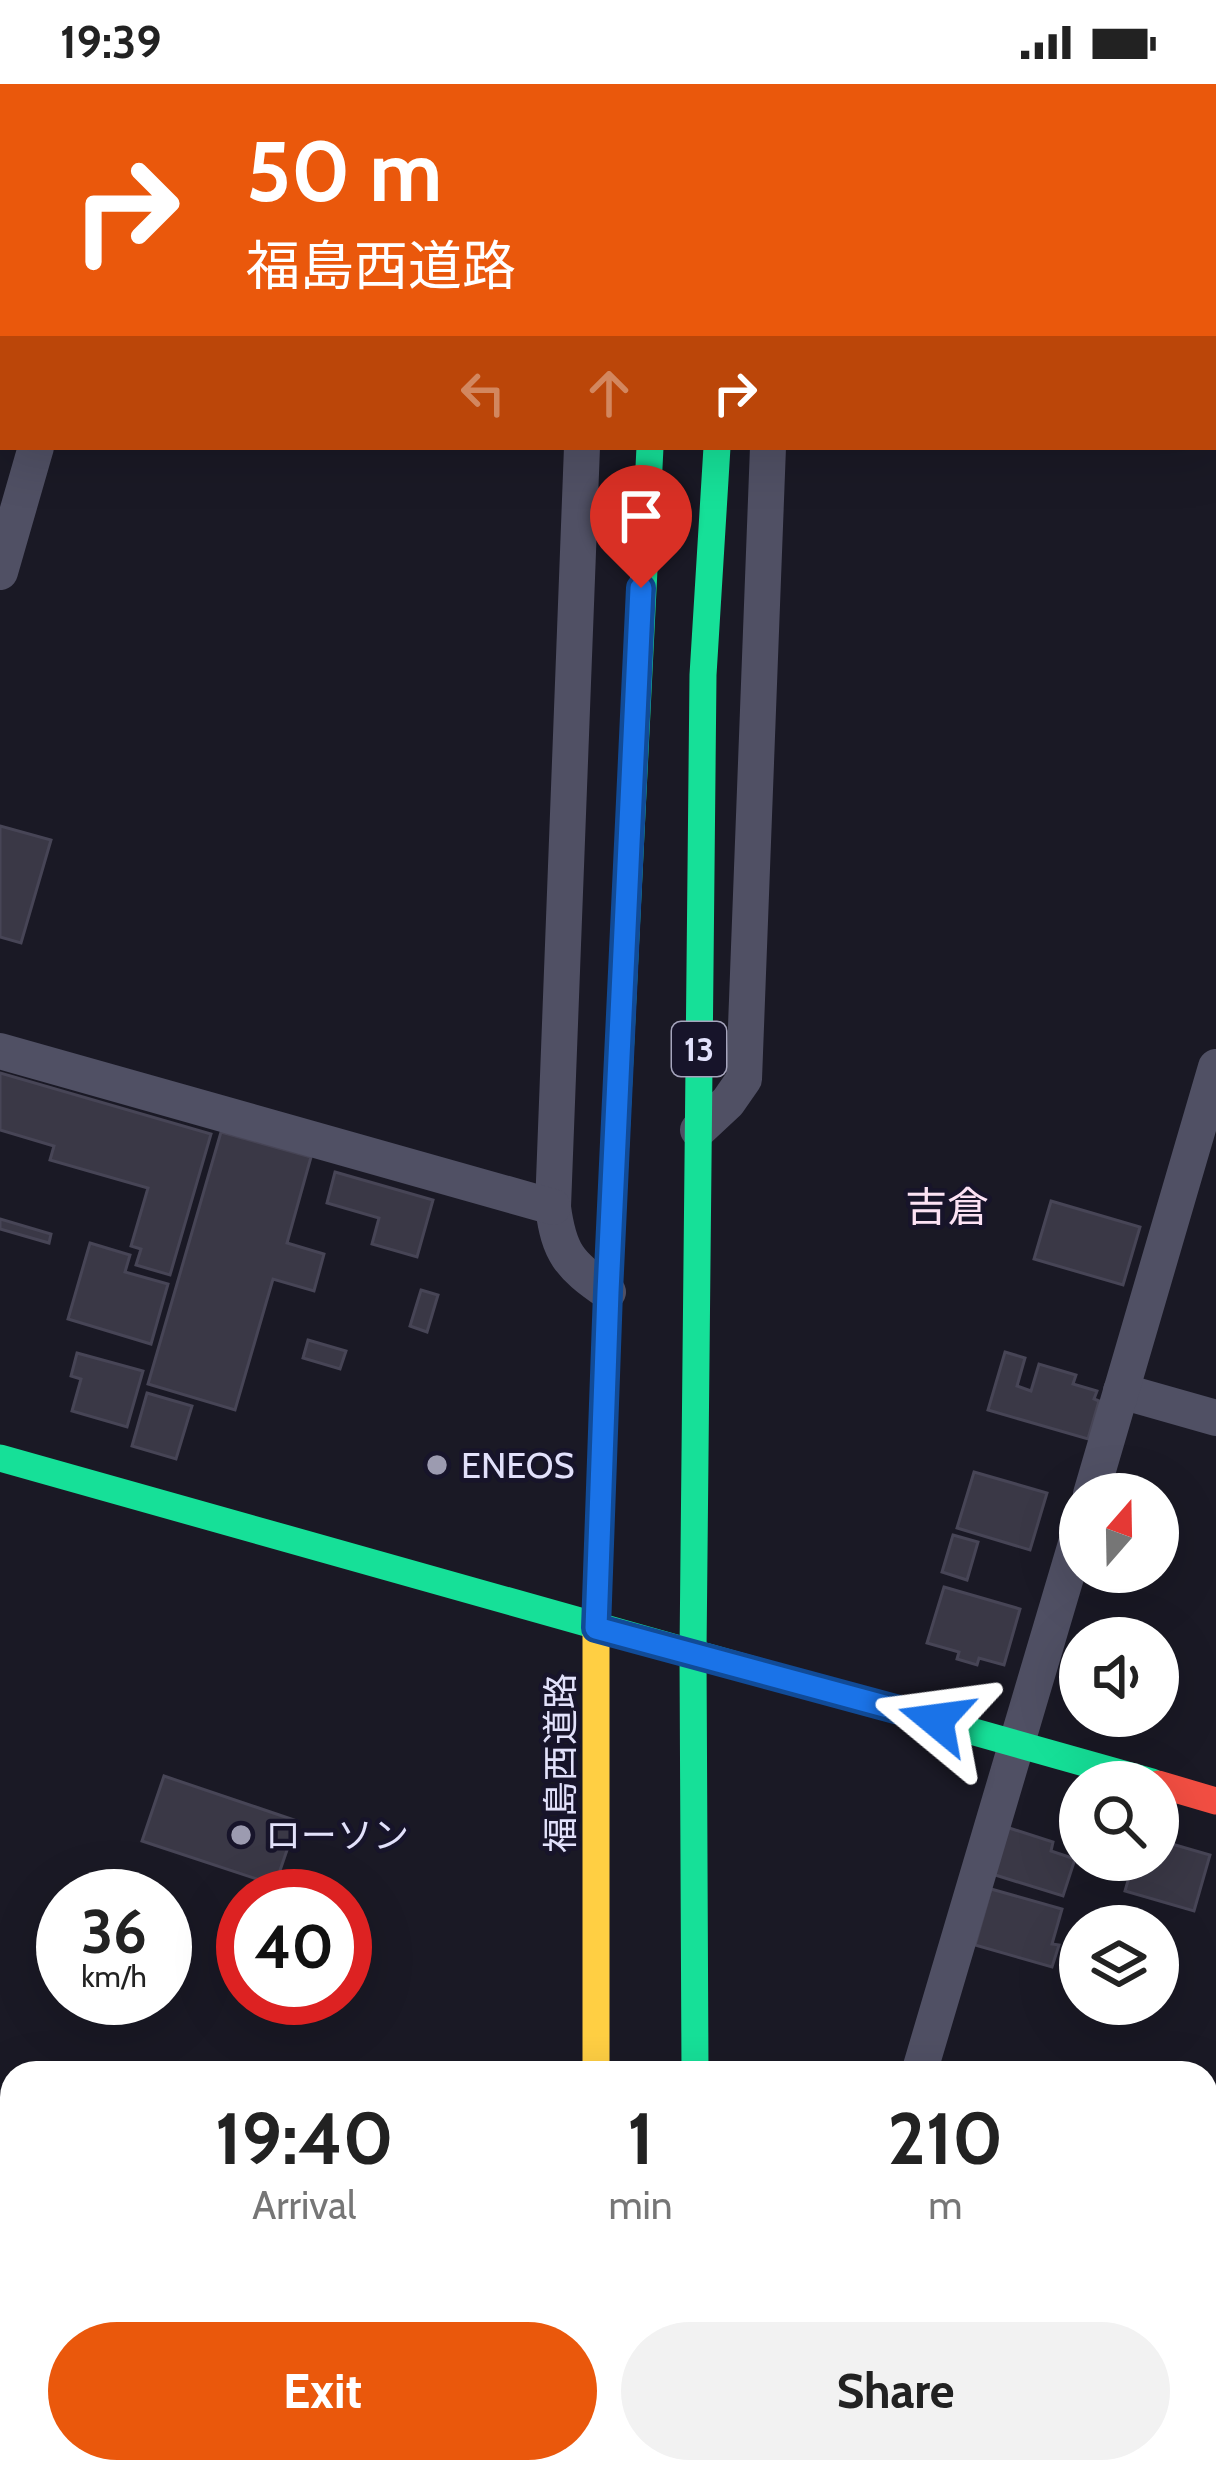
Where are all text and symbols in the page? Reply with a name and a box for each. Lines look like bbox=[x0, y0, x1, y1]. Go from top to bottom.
text: 19:39 bbox=[60, 15, 161, 69]
text: 50 m bbox=[246, 120, 442, 222]
icon: right bbox=[48, 132, 204, 288]
text: 福島西道路 bbox=[246, 233, 516, 299]
icon: left bbox=[450, 360, 516, 426]
icon: ahead bbox=[576, 360, 642, 426]
icon: right bbox=[702, 360, 768, 426]
pin bbox=[590, 465, 692, 588]
icon: arrive bbox=[608, 483, 674, 549]
road number: 13 bbox=[672, 1022, 726, 1076]
district label: 吉倉 bbox=[905, 1181, 989, 1233]
place label: ENEOS bbox=[461, 1443, 575, 1487]
marker: ENEOS bbox=[424, 1452, 450, 1478]
north arrow bbox=[1059, 1473, 1179, 1593]
map controls bbox=[1059, 1473, 1179, 2025]
button: sound bbox=[1059, 1617, 1179, 1737]
position arrow bbox=[873, 1657, 999, 1783]
street label: 福島西道路 bbox=[538, 1673, 582, 1853]
button: search bbox=[1059, 1761, 1179, 1881]
place label: ローソン bbox=[265, 1813, 409, 1857]
marker: ローソン bbox=[228, 1822, 254, 1848]
speed limit sign: 40 bbox=[216, 1869, 372, 2025]
text: 36 bbox=[81, 1895, 147, 1968]
button: layers bbox=[1059, 1905, 1179, 2025]
text: km/h bbox=[81, 1958, 147, 1995]
text: 19:40 bbox=[215, 2095, 393, 2182]
text: 1 bbox=[627, 2095, 654, 2182]
text: 210 bbox=[888, 2095, 1003, 2182]
text: Arrival bbox=[252, 2181, 356, 2229]
text: min bbox=[608, 2181, 673, 2229]
text: m bbox=[928, 2181, 962, 2229]
button: Exit bbox=[48, 2322, 597, 2460]
button: Share bbox=[621, 2322, 1170, 2460]

